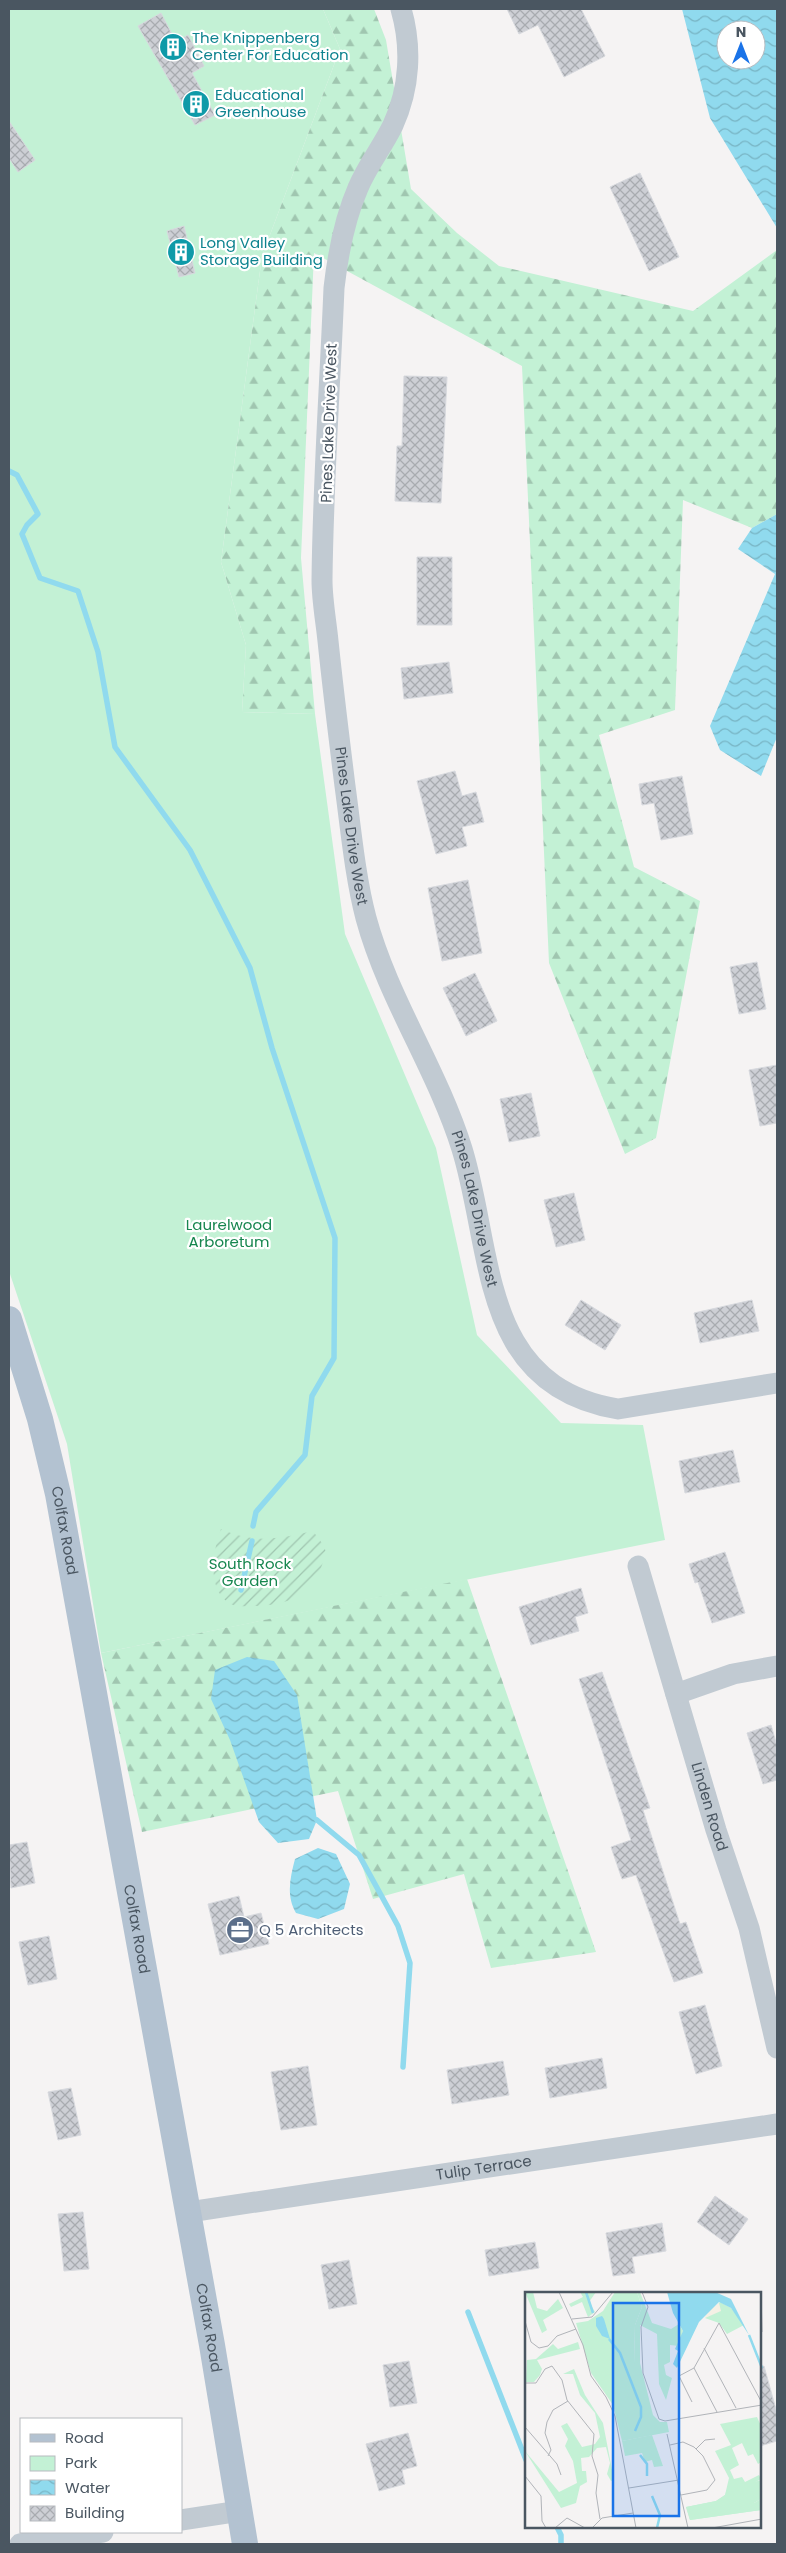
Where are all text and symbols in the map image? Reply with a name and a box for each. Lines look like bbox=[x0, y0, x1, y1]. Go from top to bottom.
north arrow bbox=[716, 20, 766, 70]
text: N bbox=[736, 22, 746, 42]
place label: The Knippenberg Center For Education bbox=[192, 27, 349, 65]
building icon: The Knippenberg Center For Education bbox=[158, 32, 188, 62]
place label: Educational Greenhouse bbox=[215, 84, 306, 122]
building icon: Educational Greenhouse bbox=[181, 89, 211, 119]
place label: Long Valley Storage Building bbox=[200, 232, 323, 270]
building icon: Long Valley Storage Building bbox=[166, 237, 196, 267]
street label: Pines Lake Drive West bbox=[315, 343, 342, 503]
street label: Pines Lake Drive West bbox=[330, 745, 374, 907]
street label: Pines Lake Drive West bbox=[447, 1128, 503, 1289]
park label: Laurelwood Arboretum bbox=[186, 1214, 272, 1252]
street label: Colfax Road bbox=[46, 1484, 83, 1577]
park label: South Rock Garden bbox=[209, 1553, 292, 1591]
street label: Linden Road bbox=[687, 1760, 733, 1854]
street label: Colfax Road bbox=[119, 1883, 156, 1975]
office icon: Q 5 Architects bbox=[225, 1915, 255, 1945]
place label: Q 5 Architects bbox=[259, 1919, 364, 1940]
street label: Tulip Terrace bbox=[434, 2150, 533, 2185]
street label: Colfax Road bbox=[191, 2281, 227, 2374]
inset map bbox=[525, 2292, 761, 2528]
legend bbox=[20, 2418, 182, 2533]
text: Road bbox=[65, 2427, 104, 2448]
text: Park bbox=[65, 2452, 97, 2473]
text: Water bbox=[65, 2477, 111, 2498]
text: Building bbox=[65, 2502, 125, 2523]

